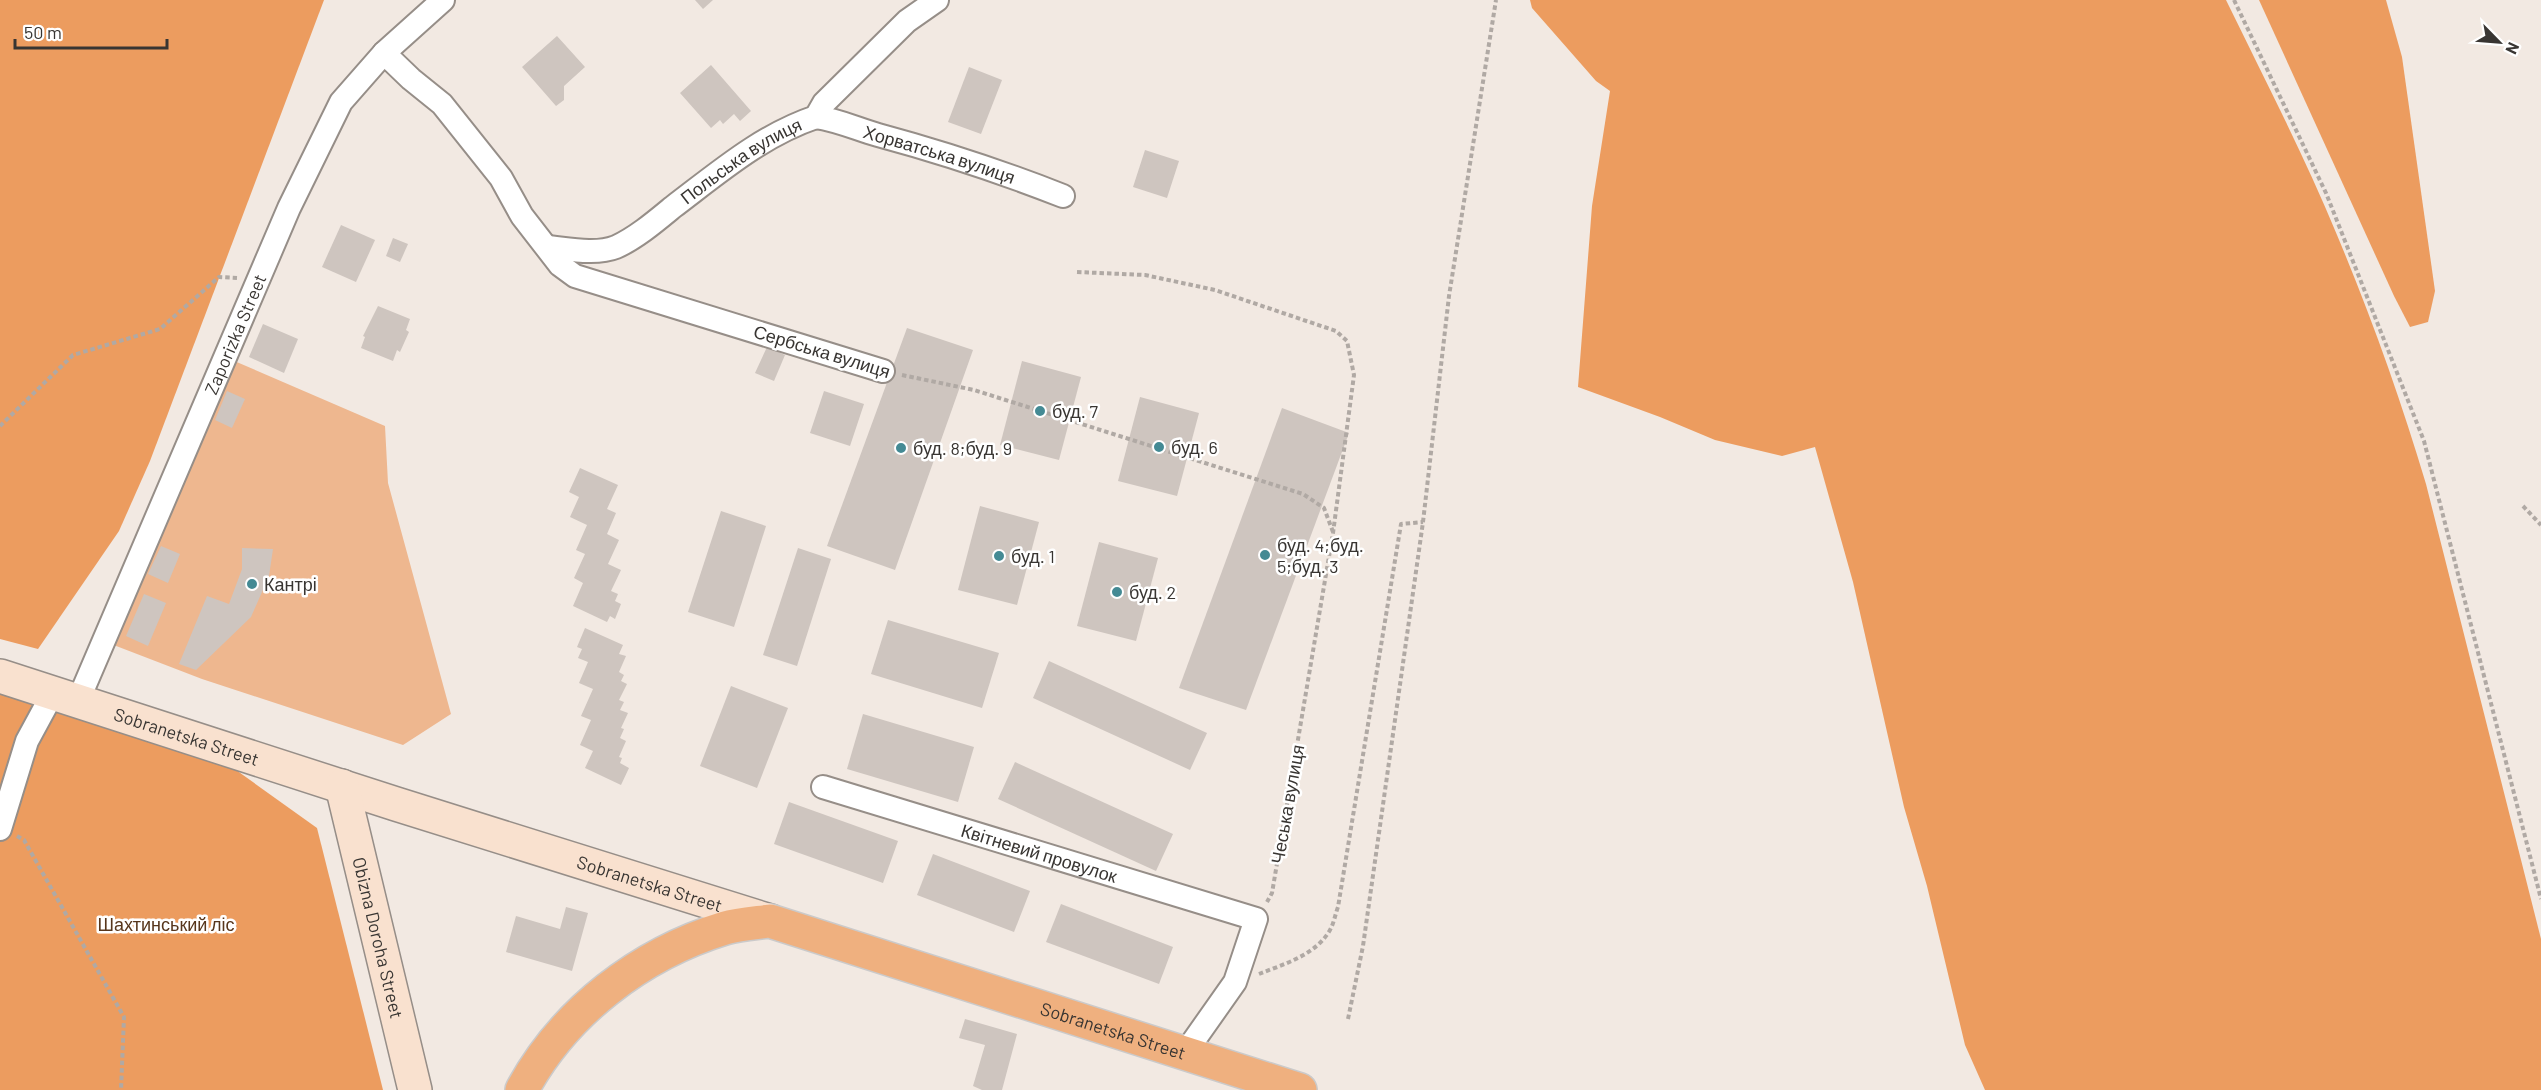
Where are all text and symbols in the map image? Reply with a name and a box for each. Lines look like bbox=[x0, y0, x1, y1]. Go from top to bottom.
scale bar bbox=[15, 12, 166, 50]
north arrow bbox=[2469, 12, 2529, 72]
text: 50 m bbox=[24, 21, 62, 43]
text: N bbox=[2502, 40, 2524, 57]
street label: Польська вулиця bbox=[676, 113, 805, 209]
street label: Хорватська вулиця bbox=[861, 120, 1018, 188]
street label: Zaporizka Street bbox=[200, 271, 270, 398]
street label: Сербська вулиця bbox=[751, 320, 893, 382]
place label: буд. 7 bbox=[1052, 400, 1098, 422]
marker: буд. 7 bbox=[1033, 404, 1047, 418]
place label: буд. 6 bbox=[1171, 436, 1218, 458]
place label: буд. 8;буд. 9 bbox=[913, 437, 1012, 459]
marker: буд. 6 bbox=[1152, 440, 1166, 454]
marker: буд. 8;буд. 9 bbox=[894, 441, 908, 455]
place label: буд. 4;буд. 5;буд. 3 bbox=[1277, 534, 1364, 577]
place label: буд. 1 bbox=[1011, 545, 1055, 567]
marker: буд. 4;буд. 5;буд. 3 bbox=[1258, 548, 1272, 562]
marker: буд. 1 bbox=[992, 549, 1006, 563]
place label: Кантрі bbox=[264, 573, 317, 595]
marker: Кантрі bbox=[245, 577, 259, 591]
place label: буд. 2 bbox=[1129, 581, 1176, 603]
marker: буд. 2 bbox=[1110, 585, 1124, 599]
street label: Sobranetska Street bbox=[111, 703, 262, 770]
street label: Чеська вулиця bbox=[1266, 743, 1308, 865]
street label: Квітневий провулок bbox=[959, 819, 1120, 887]
street label: Sobranetska Street bbox=[574, 850, 725, 916]
street label: Obizna Doroha Street bbox=[348, 855, 408, 1021]
park label: Шахтинський ліс bbox=[97, 913, 235, 935]
street label: Sobranetska Street bbox=[1038, 997, 1188, 1064]

